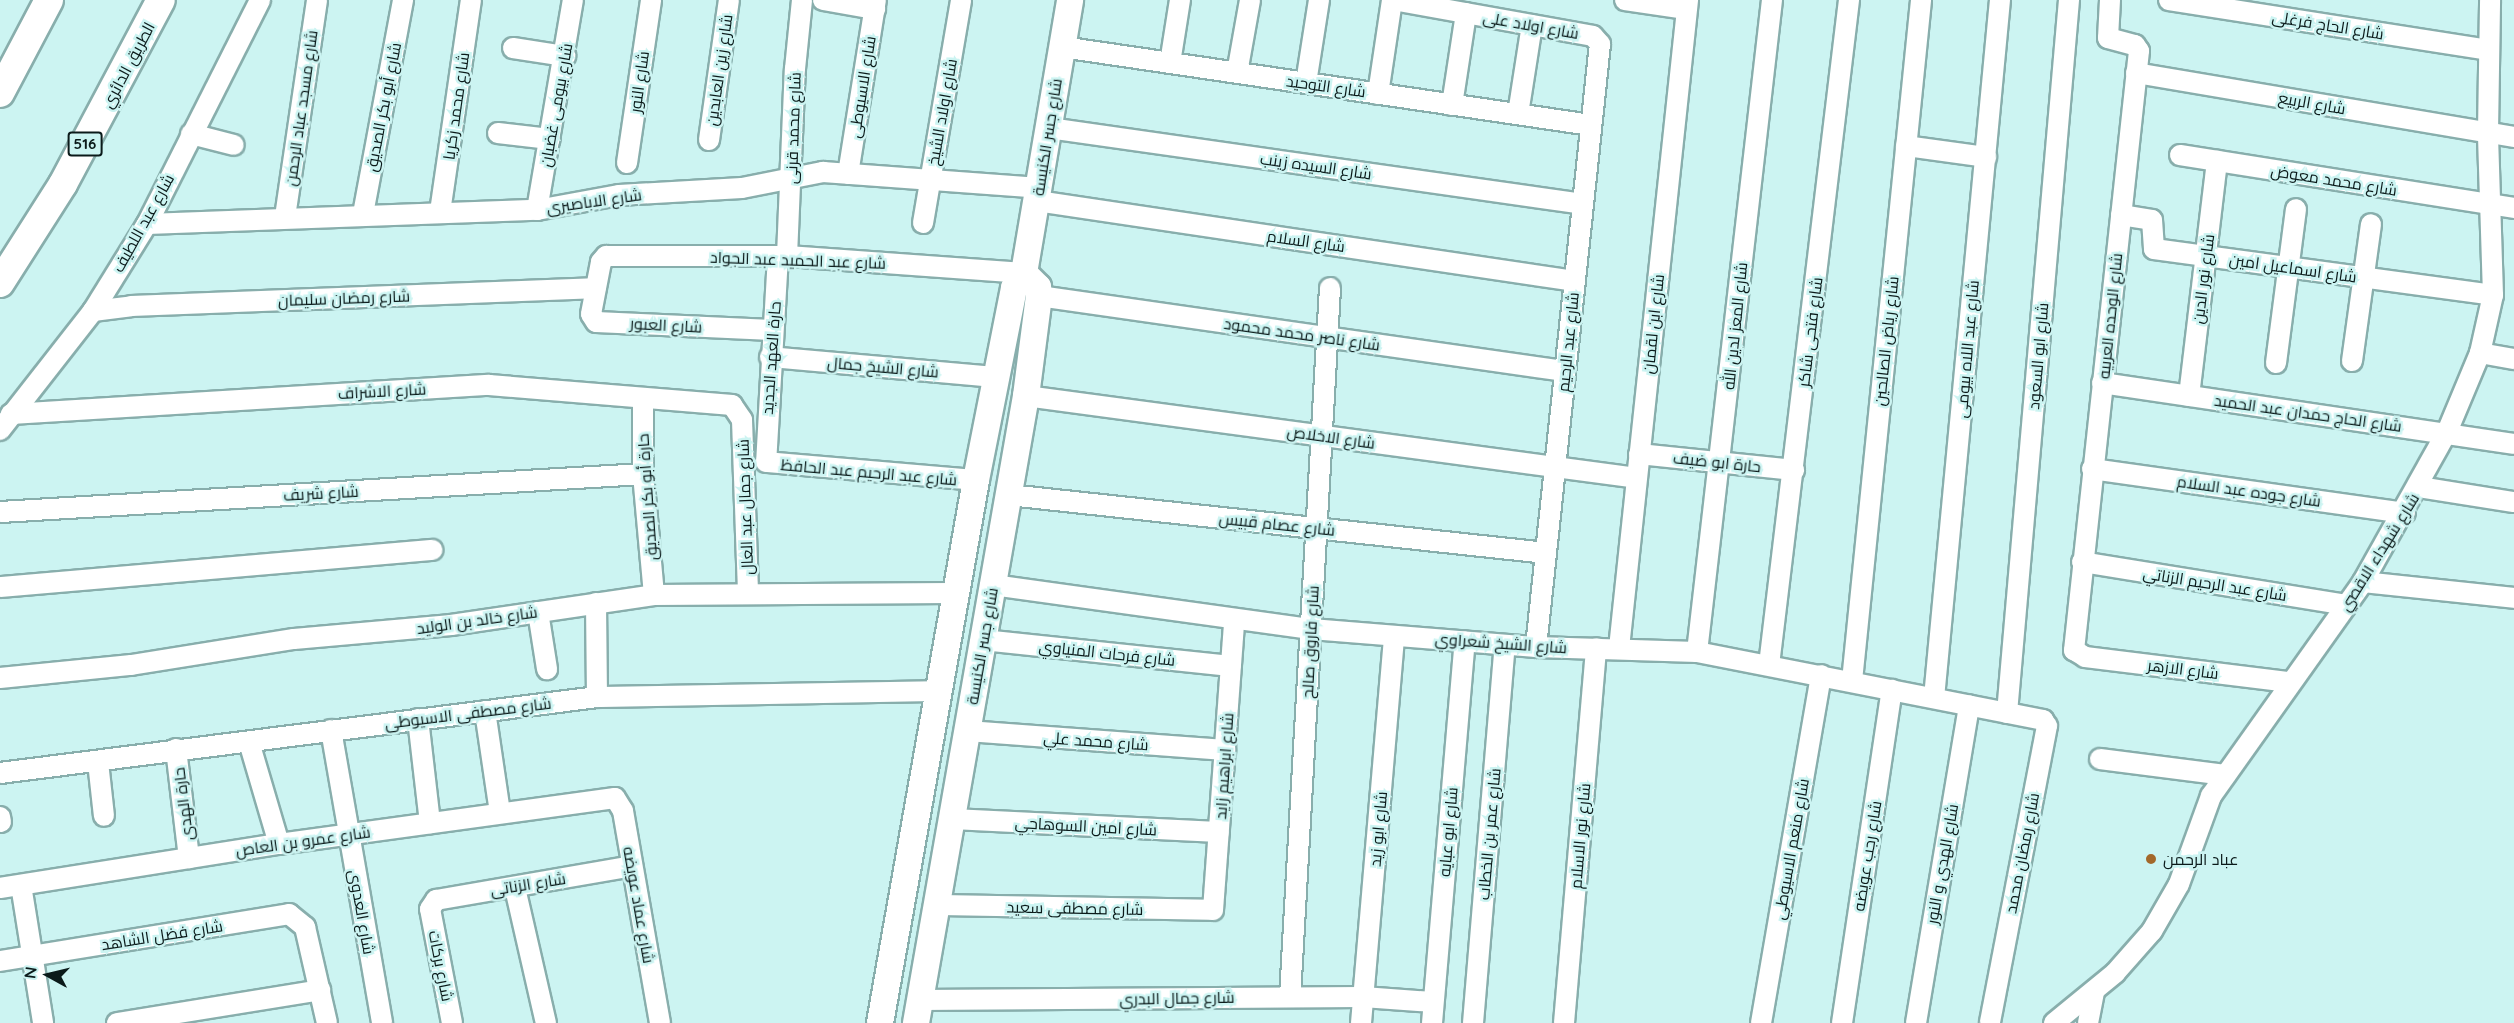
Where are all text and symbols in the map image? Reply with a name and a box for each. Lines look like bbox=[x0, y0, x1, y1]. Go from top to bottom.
street label: شارع اولاد على bbox=[1482, 7, 1580, 43]
street label: شارع الحاج فرغلى bbox=[2271, 7, 2385, 43]
street label: شارع زين العابدين bbox=[702, 13, 736, 127]
street label: الطريق الدائري bbox=[97, 19, 159, 111]
street label: شارع مسجد عباد الرحمن bbox=[281, 29, 321, 187]
street label: شارع الاسيوطى bbox=[844, 35, 880, 139]
street label: شارع أبو بكر الصديق bbox=[361, 41, 405, 173]
street label: شارع بيومى غضبان bbox=[536, 42, 576, 168]
street label: شارع النور bbox=[625, 50, 653, 114]
street label: شارع محمد زكريا bbox=[439, 51, 473, 161]
street label: شارع اولاد الشيخ bbox=[923, 57, 961, 167]
street label: شارع التوحيد bbox=[1285, 71, 1367, 101]
street label: شارع محمد قرنى bbox=[781, 72, 805, 184]
street label: شارع جسر الكنيسة bbox=[1028, 77, 1066, 197]
street label: شارع الربيع bbox=[2277, 88, 2347, 118]
road number: 516 bbox=[67, 132, 103, 156]
street label: شارع السيده زينب bbox=[1259, 149, 1373, 183]
street label: شارع محمد معوض bbox=[2269, 161, 2399, 199]
street label: شارع عبد اللطيف bbox=[108, 170, 178, 276]
street label: شارع الاباصيرى bbox=[545, 185, 643, 217]
street label: شارع السلام bbox=[1266, 226, 1346, 256]
street label: شارع نور الدين bbox=[2188, 233, 2218, 325]
street label: شارع عبد الحميد عبد الجواد bbox=[710, 247, 886, 273]
street label: شارع اسماعيل امين bbox=[2228, 250, 2358, 286]
street label: شارع الوحده العربيه bbox=[2094, 252, 2126, 380]
street label: شارع المعز لدين الله bbox=[1719, 261, 1751, 391]
street label: شارع ابن لقمان bbox=[1638, 273, 1668, 375]
street label: شارع رياض الصالحين bbox=[1870, 275, 1902, 407]
street label: شارع فتحى شاكر bbox=[1794, 276, 1826, 388]
street label: شارع عبد اللاه بيومى bbox=[1951, 279, 1983, 419]
street label: شارع رمضان سليمان bbox=[278, 286, 410, 310]
street label: شارع عبد الرحيم bbox=[1553, 291, 1583, 393]
street label: حارة العهد الجديد bbox=[757, 301, 785, 415]
street label: شارع ابو السعود bbox=[2024, 302, 2052, 410]
street label: شارع العبور bbox=[629, 314, 703, 336]
street label: شارع ناصر محمد محمود bbox=[1223, 314, 1381, 354]
street label: شارع الشيخ جمال bbox=[826, 353, 940, 381]
street label: شارع الاشراف bbox=[337, 379, 427, 403]
street label: شارع الحاج حمدان عبد الحميد bbox=[2213, 390, 2403, 436]
street label: شارع الاخلاص bbox=[1286, 421, 1376, 453]
street label: حارة أبو بكر الصديق bbox=[633, 433, 661, 561]
street label: شارع جمال عبد العال bbox=[733, 439, 757, 575]
street label: حارة ابو ضيف bbox=[1672, 448, 1762, 476]
street label: شارع عبد الرحيم عبد الحافظ bbox=[780, 455, 958, 489]
street label: شارع جوده عبد السلام bbox=[2176, 471, 2322, 511]
street label: شارع شريف bbox=[283, 481, 359, 505]
street label: شارع شهداء الاقصي bbox=[2335, 490, 2423, 614]
street label: شارع عصام قبيس bbox=[1218, 508, 1336, 540]
street label: شارع عبد الرحيم الزناتي bbox=[2142, 563, 2288, 605]
street label: شارع فاروق صالح bbox=[1297, 585, 1323, 699]
street label: شارع جسر الكنيسة bbox=[962, 586, 1002, 706]
street label: شارع خالد بن الوليد bbox=[415, 602, 539, 638]
street label: شارع الشيخ شعراوي bbox=[1434, 629, 1568, 657]
street label: شارع فرحات المنياوي bbox=[1038, 636, 1176, 670]
street label: شارع الازهر bbox=[2146, 655, 2220, 683]
street label: شارع مصطفى الاسيوطى bbox=[384, 693, 552, 733]
street label: شارع ابراهيم زايد bbox=[1211, 712, 1237, 820]
street label: شارع محمد علي bbox=[1043, 728, 1149, 754]
street label: حارة الهدى bbox=[169, 766, 197, 842]
street label: شارع عمر بن الخطاب bbox=[1474, 767, 1504, 901]
street label: شارع منعم الاسيوطي bbox=[1769, 777, 1813, 921]
street label: شارع نور الاسلام bbox=[1566, 782, 1594, 890]
street label: شارع ابو عبايه bbox=[1435, 786, 1461, 878]
street label: شارع ابو زيد bbox=[1365, 790, 1391, 868]
street label: شارع رمضان محمد bbox=[2001, 791, 2043, 915]
street label: شارع رجب عويضه bbox=[1849, 799, 1885, 913]
street label: شارع الهدي و النور bbox=[1922, 802, 1962, 926]
street label: شارع امين السوهاجي bbox=[1014, 813, 1158, 839]
street label: شارع عمرو بن العاص bbox=[234, 822, 372, 860]
street label: شارع عماد عويضه bbox=[619, 845, 659, 965]
place label: عباد الرحمن bbox=[2163, 849, 2238, 869]
marker: عباد الرحمن bbox=[2144, 852, 2158, 866]
street label: شارع العدوى bbox=[345, 868, 379, 956]
street label: شارع الزناتى bbox=[489, 869, 567, 899]
street label: شارع مصطفى سعيد bbox=[1007, 897, 1143, 919]
street label: شارع فضل الشاهد bbox=[100, 916, 224, 954]
street label: شارع بركات bbox=[425, 929, 457, 1003]
north arrow bbox=[18, 945, 78, 1005]
text: N bbox=[19, 965, 41, 980]
street label: شارع جمال البدري bbox=[1119, 987, 1235, 1009]

